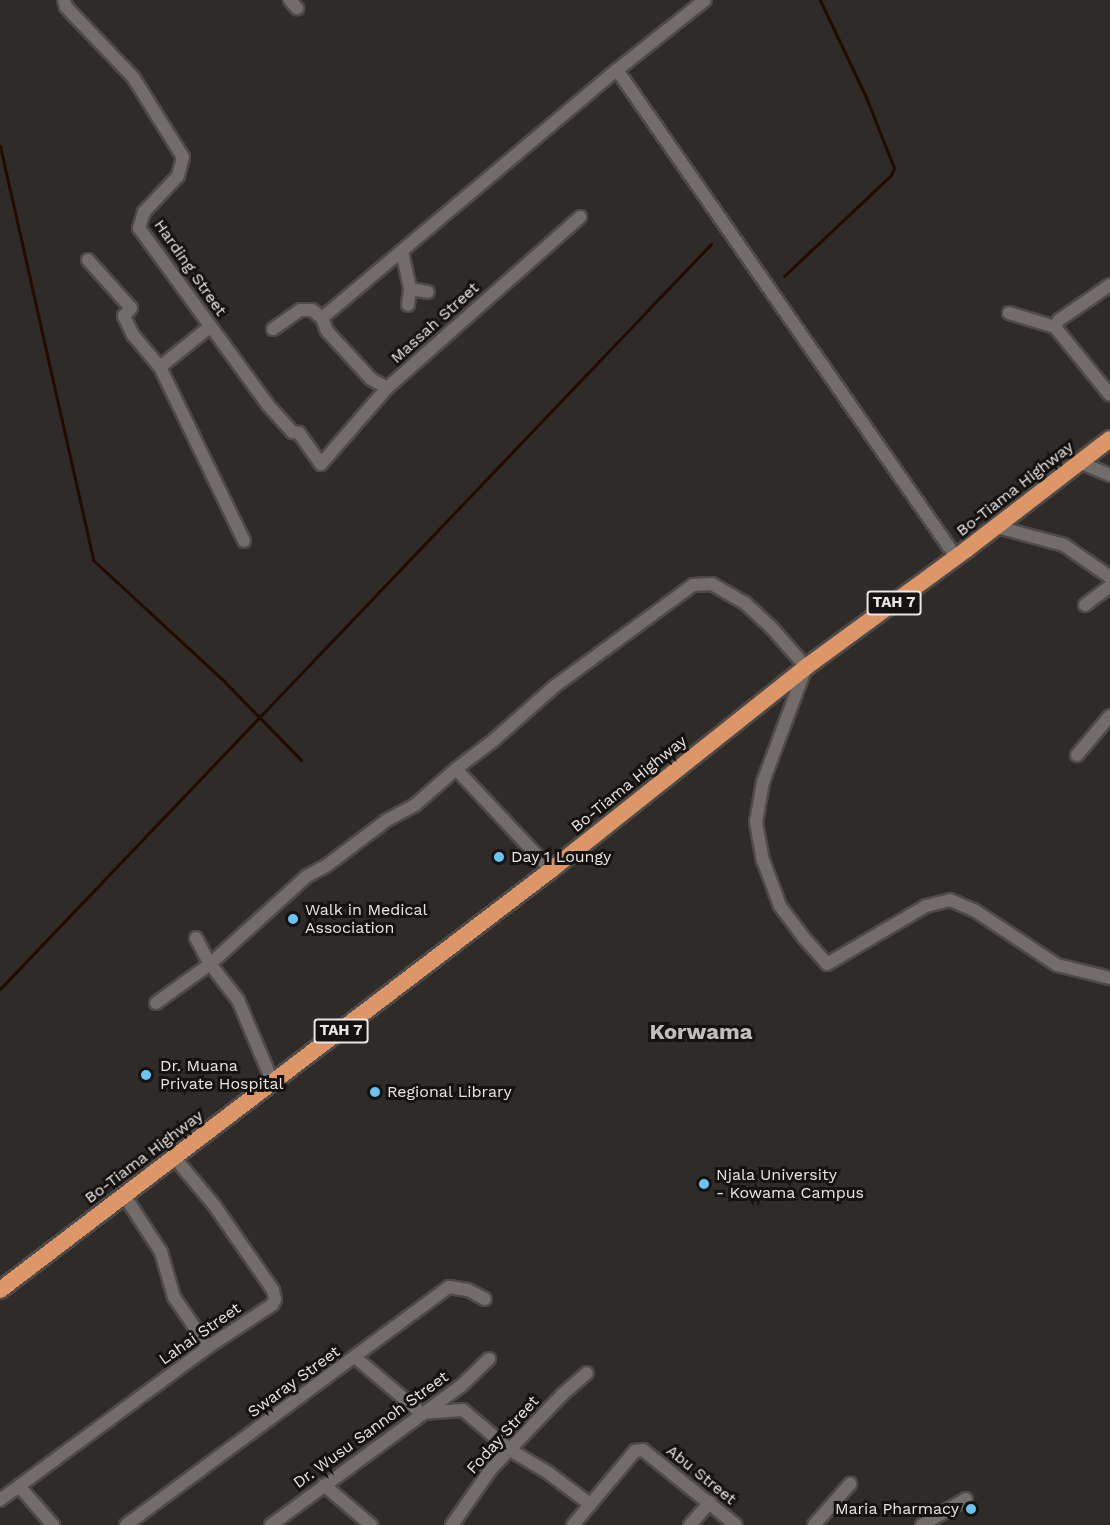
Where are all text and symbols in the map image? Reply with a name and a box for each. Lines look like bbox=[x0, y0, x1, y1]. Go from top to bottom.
street label: Harding Street bbox=[150, 216, 230, 320]
street label: Massah Street bbox=[387, 278, 483, 368]
street label: Bo-Tiama Highway bbox=[953, 437, 1077, 541]
road number: TAH 7 bbox=[866, 591, 922, 615]
street label: Bo-Tiama Highway bbox=[567, 731, 691, 837]
place label: Day 1 Loungy bbox=[511, 847, 612, 867]
marker: Day 1 Loungy bbox=[492, 850, 506, 864]
place label: Walk in Medical Association bbox=[305, 900, 428, 938]
marker: Walk in Medical Association bbox=[286, 912, 300, 926]
road number: TAH 7 bbox=[312, 1019, 370, 1043]
district label: Korwama bbox=[650, 1019, 752, 1045]
place label: Dr. Muana Private Hospital bbox=[160, 1056, 283, 1094]
marker: Dr. Muana Private Hospital bbox=[137, 1066, 155, 1084]
place label: Regional Library bbox=[387, 1082, 512, 1102]
marker: Regional Library bbox=[368, 1085, 382, 1099]
street label: Bo-Tiama Highway bbox=[81, 1106, 207, 1208]
place label: Njala University - Kowama Campus bbox=[716, 1165, 864, 1203]
marker: Njala University - Kowama Campus bbox=[697, 1177, 711, 1191]
street label: Lahai Street bbox=[155, 1299, 245, 1369]
street label: Swaray Street bbox=[244, 1342, 344, 1422]
street label: Dr. Wusu Sannoh Street bbox=[290, 1367, 452, 1493]
street label: Foday Street bbox=[463, 1392, 543, 1478]
street label: Abu Street bbox=[662, 1441, 740, 1509]
place label: Maria Pharmacy bbox=[835, 1499, 959, 1519]
marker: Maria Pharmacy bbox=[964, 1502, 978, 1516]

